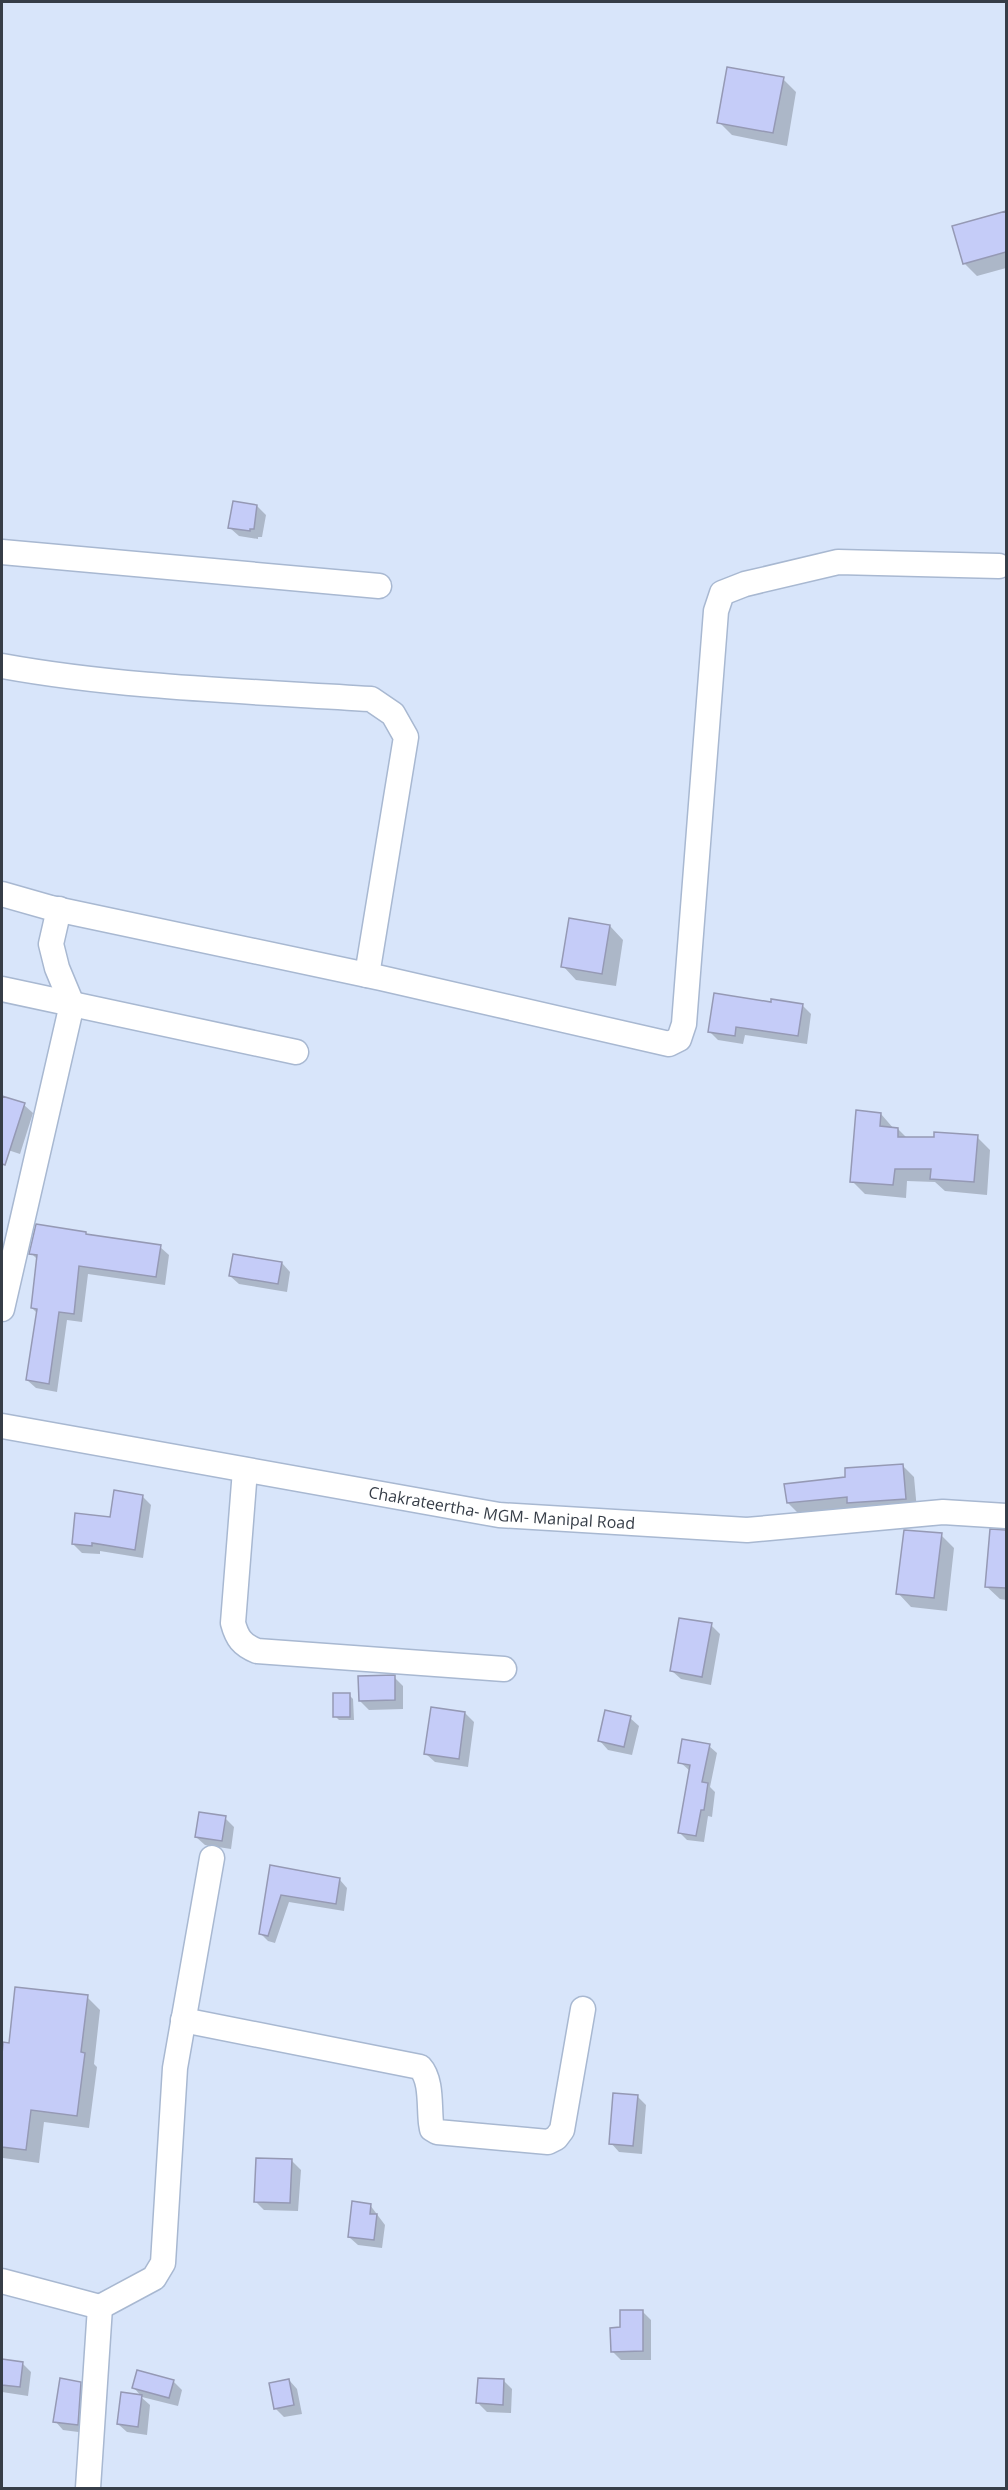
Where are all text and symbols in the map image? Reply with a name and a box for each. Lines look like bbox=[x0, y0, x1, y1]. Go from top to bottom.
street label: Chakrateertha- MGM- Manipal Road bbox=[367, 1481, 636, 1534]

